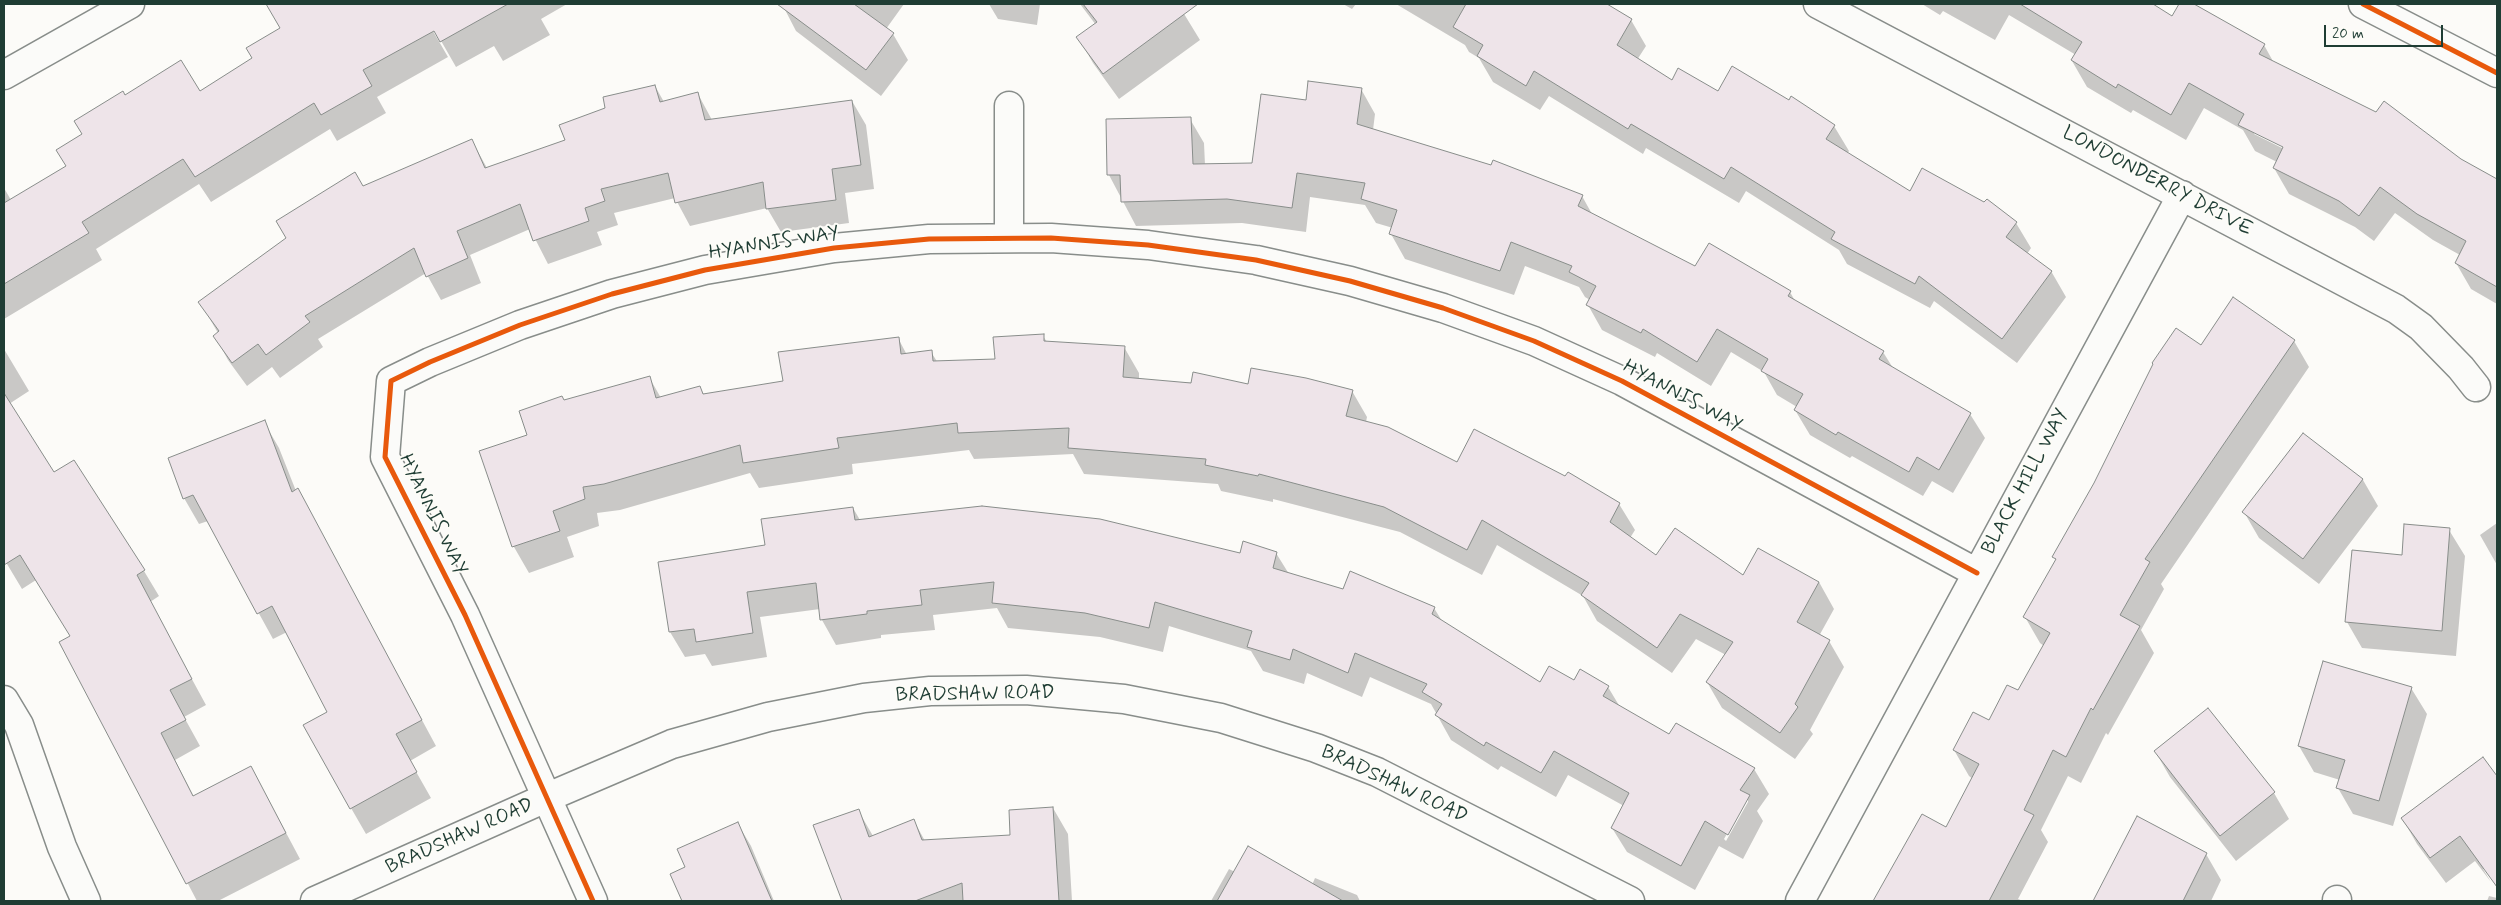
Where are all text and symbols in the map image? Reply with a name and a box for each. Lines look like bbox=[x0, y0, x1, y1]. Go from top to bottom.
scale bar bbox=[2326, 15, 2445, 47]
text: 20 m bbox=[2332, 24, 2364, 44]
street label: LONDONDERRY DRIVE bbox=[2058, 122, 2256, 242]
street label: HYANNIS WAY bbox=[707, 222, 841, 266]
street label: HYANNIS WAY bbox=[1618, 356, 1746, 438]
street label: BLACK HILL WAY bbox=[1977, 405, 2075, 559]
street label: HYANNIS WAY bbox=[392, 451, 472, 579]
street label: BRADSHAW ROAD bbox=[895, 682, 1055, 708]
street label: BRADSHAW ROAD bbox=[1317, 740, 1471, 830]
street label: BRADSHAW ROAD bbox=[382, 794, 538, 880]

